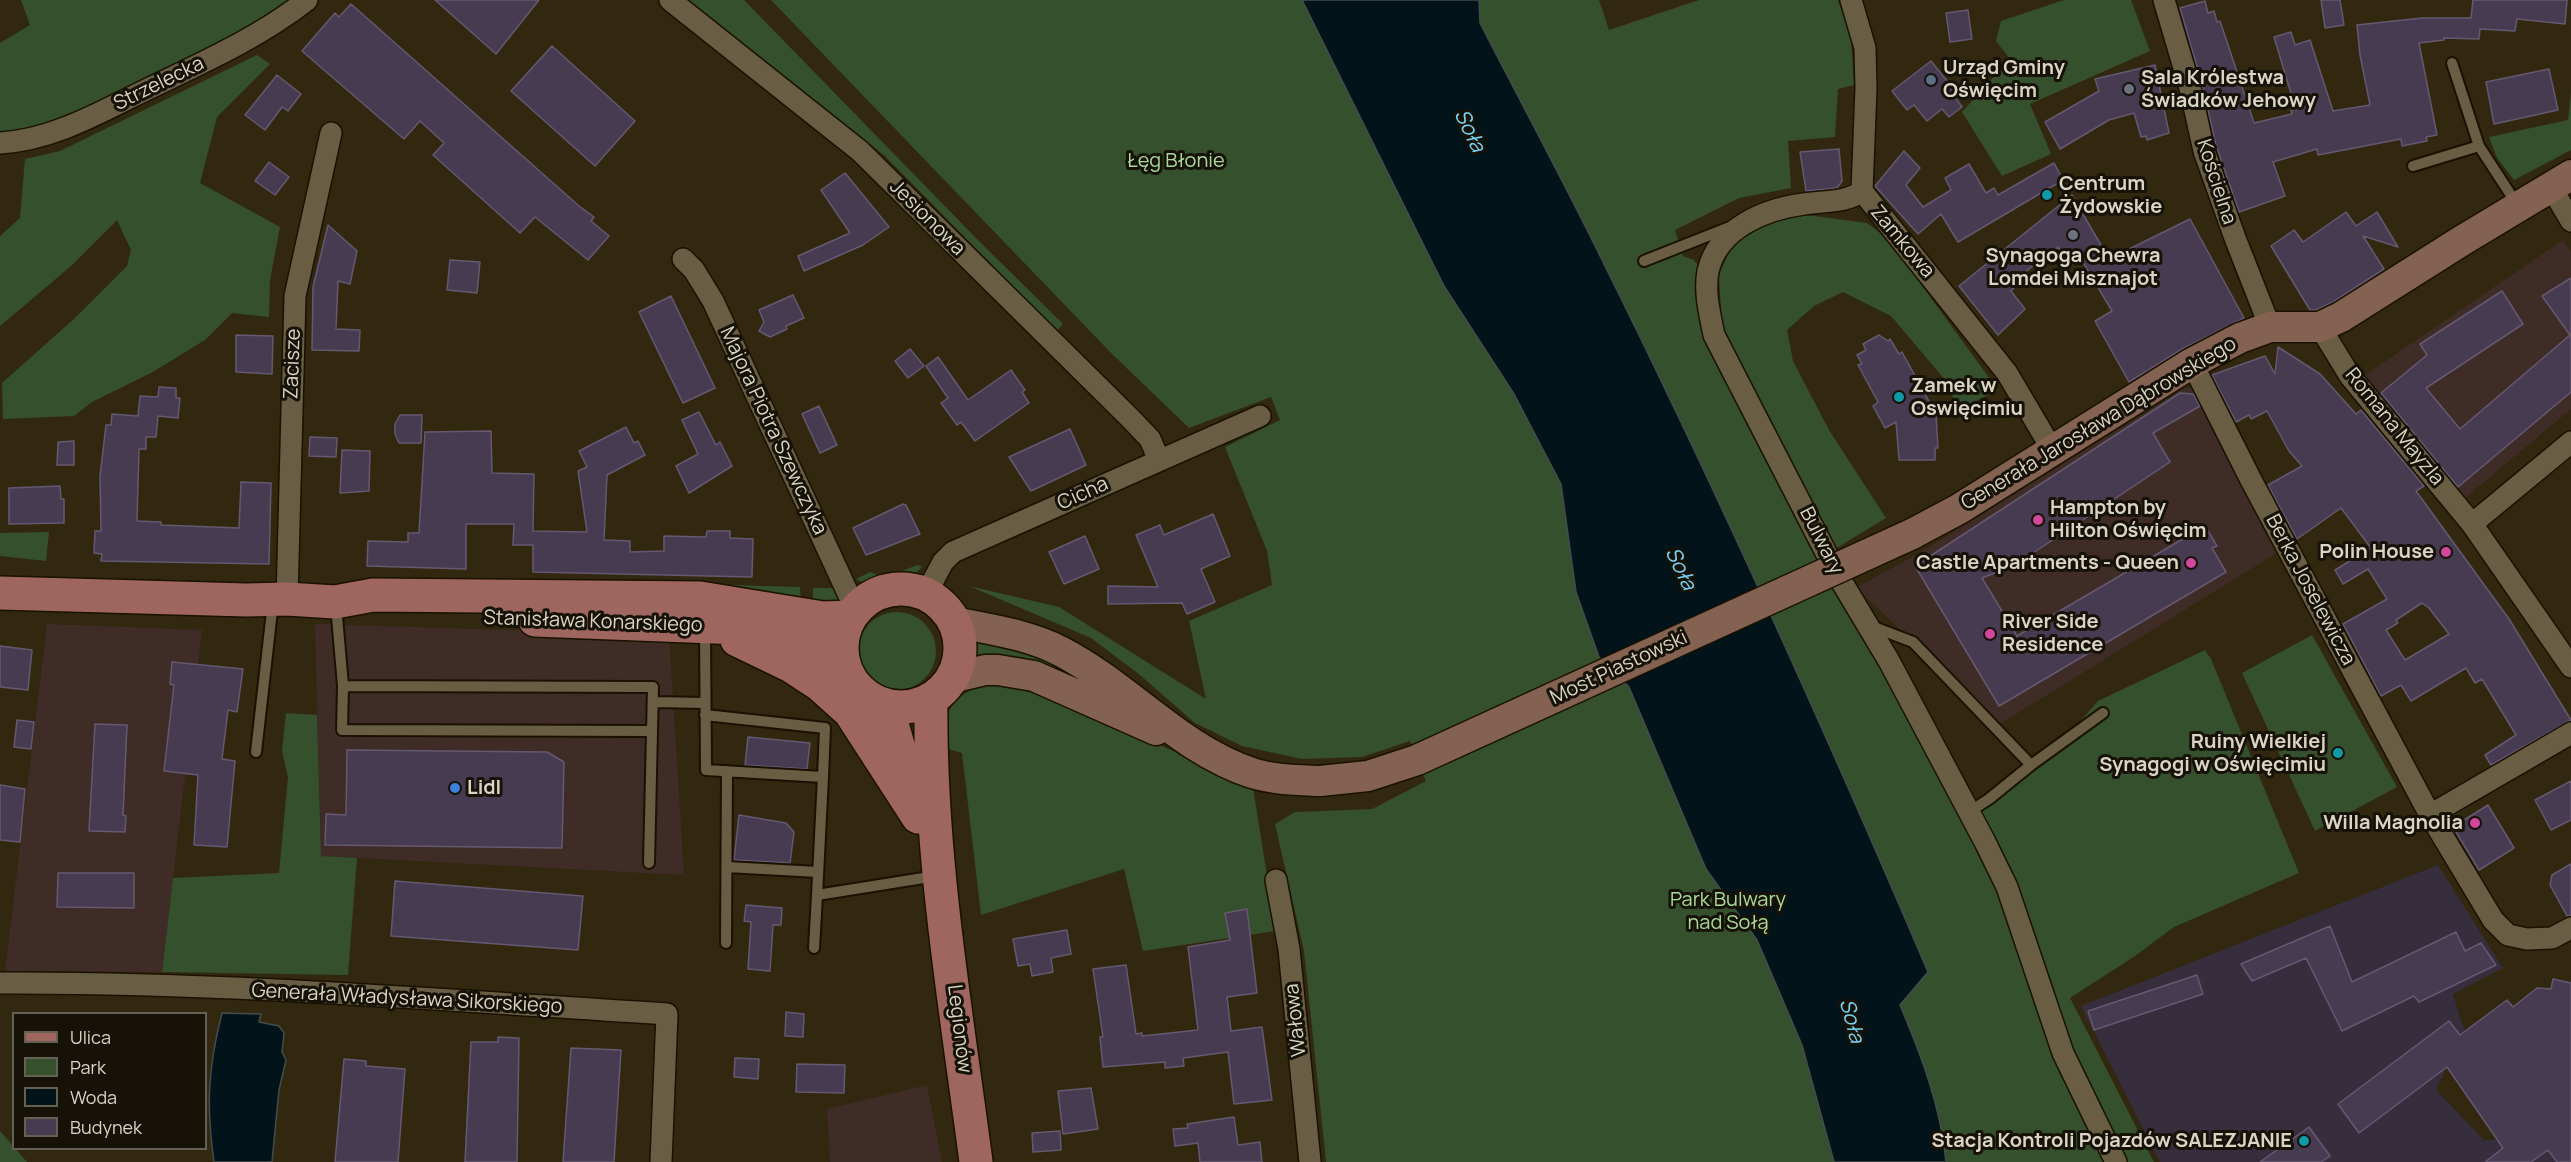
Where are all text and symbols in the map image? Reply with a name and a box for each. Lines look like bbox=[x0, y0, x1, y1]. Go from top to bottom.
street label: Strzelecka bbox=[110, 52, 208, 116]
place label: Urząd Gminy Oświęcim bbox=[1943, 56, 2065, 103]
place label: Sala Królestwa Świadków Jehowy bbox=[2141, 66, 2316, 113]
marker: Urząd Gminy Oświęcim bbox=[1924, 73, 1938, 87]
marker: Sala Królestwa Świadków Jehowy bbox=[2122, 82, 2136, 96]
water label: Soła bbox=[1448, 105, 1490, 157]
street label: Kościelna bbox=[2191, 136, 2241, 228]
park label: Łęg Błonie bbox=[1127, 149, 1225, 173]
place label: Centrum Żydowskie bbox=[2059, 172, 2162, 219]
street label: Jesionowa bbox=[884, 175, 970, 261]
marker: Centrum Żydowskie bbox=[2040, 188, 2054, 202]
street label: Zamkowa bbox=[1865, 201, 1939, 283]
marker: Synagoga Chewra Lomdei Misznajot bbox=[2066, 228, 2080, 242]
place label: Synagoga Chewra Lomdei Misznajot bbox=[1986, 244, 2160, 291]
street label: Majora Piotra Szewczyka bbox=[714, 323, 832, 539]
street label: Zacisze bbox=[280, 328, 306, 400]
street label: Generała Jarosława Dąbrowskiego bbox=[1957, 332, 2241, 516]
street label: Romana Mayzla bbox=[2339, 364, 2449, 490]
place label: Zamek w Oswięcimiu bbox=[1911, 374, 2023, 421]
marker: Zamek w Oswięcimiu bbox=[1892, 390, 1906, 404]
street label: Cicha bbox=[1054, 472, 1112, 516]
place label: Hampton by Hilton Oświęcim bbox=[2050, 496, 2207, 543]
street label: Bulwary bbox=[1794, 503, 1848, 579]
street label: Berka Joselewicza bbox=[2260, 510, 2360, 670]
marker: Hampton by Hilton Oświęcim bbox=[2031, 513, 2045, 527]
place label: Polin House bbox=[2319, 540, 2434, 564]
water label: Soła bbox=[1659, 543, 1701, 595]
marker: Polin House bbox=[2439, 545, 2453, 559]
place label: Castle Apartments - Queen bbox=[1916, 551, 2179, 575]
marker: Castle Apartments - Queen bbox=[2184, 556, 2198, 570]
street label: Stanisława Konarskiego bbox=[483, 606, 703, 638]
place label: River Side Residence bbox=[2002, 610, 2103, 657]
street label: Most Piastowski bbox=[1547, 626, 1691, 710]
marker: River Side Residence bbox=[1983, 627, 1997, 641]
place label: Ruiny Wielkiej Synagogi w Oświęcimiu bbox=[2099, 730, 2326, 777]
marker: Ruiny Wielkiej Synagogi w Oświęcimiu bbox=[2331, 746, 2345, 760]
place label: Lidl bbox=[467, 776, 501, 800]
marker: Lidl bbox=[448, 781, 462, 795]
place label: Willa Magnolia bbox=[2323, 811, 2463, 835]
marker: Willa Magnolia bbox=[2468, 816, 2482, 830]
park label: Park Bulwary nad Sołą bbox=[1670, 888, 1786, 935]
street label: Generała Władysława Sikorskiego bbox=[251, 979, 563, 1019]
street label: Wałowa bbox=[1280, 982, 1312, 1058]
street label: Legionów bbox=[942, 983, 976, 1075]
water label: Soła bbox=[1833, 996, 1869, 1046]
legend bbox=[12, 1012, 207, 1150]
text: Ulica bbox=[70, 1025, 111, 1049]
text: Park bbox=[70, 1055, 106, 1079]
text: Woda bbox=[70, 1085, 117, 1109]
text: Budynek bbox=[70, 1115, 142, 1139]
place label: Stacja Kontroli Pojazdów SALEZJANIE bbox=[1931, 1129, 2292, 1153]
marker: Stacja Kontroli Pojazdów SALEZJANIE bbox=[2297, 1134, 2311, 1148]

